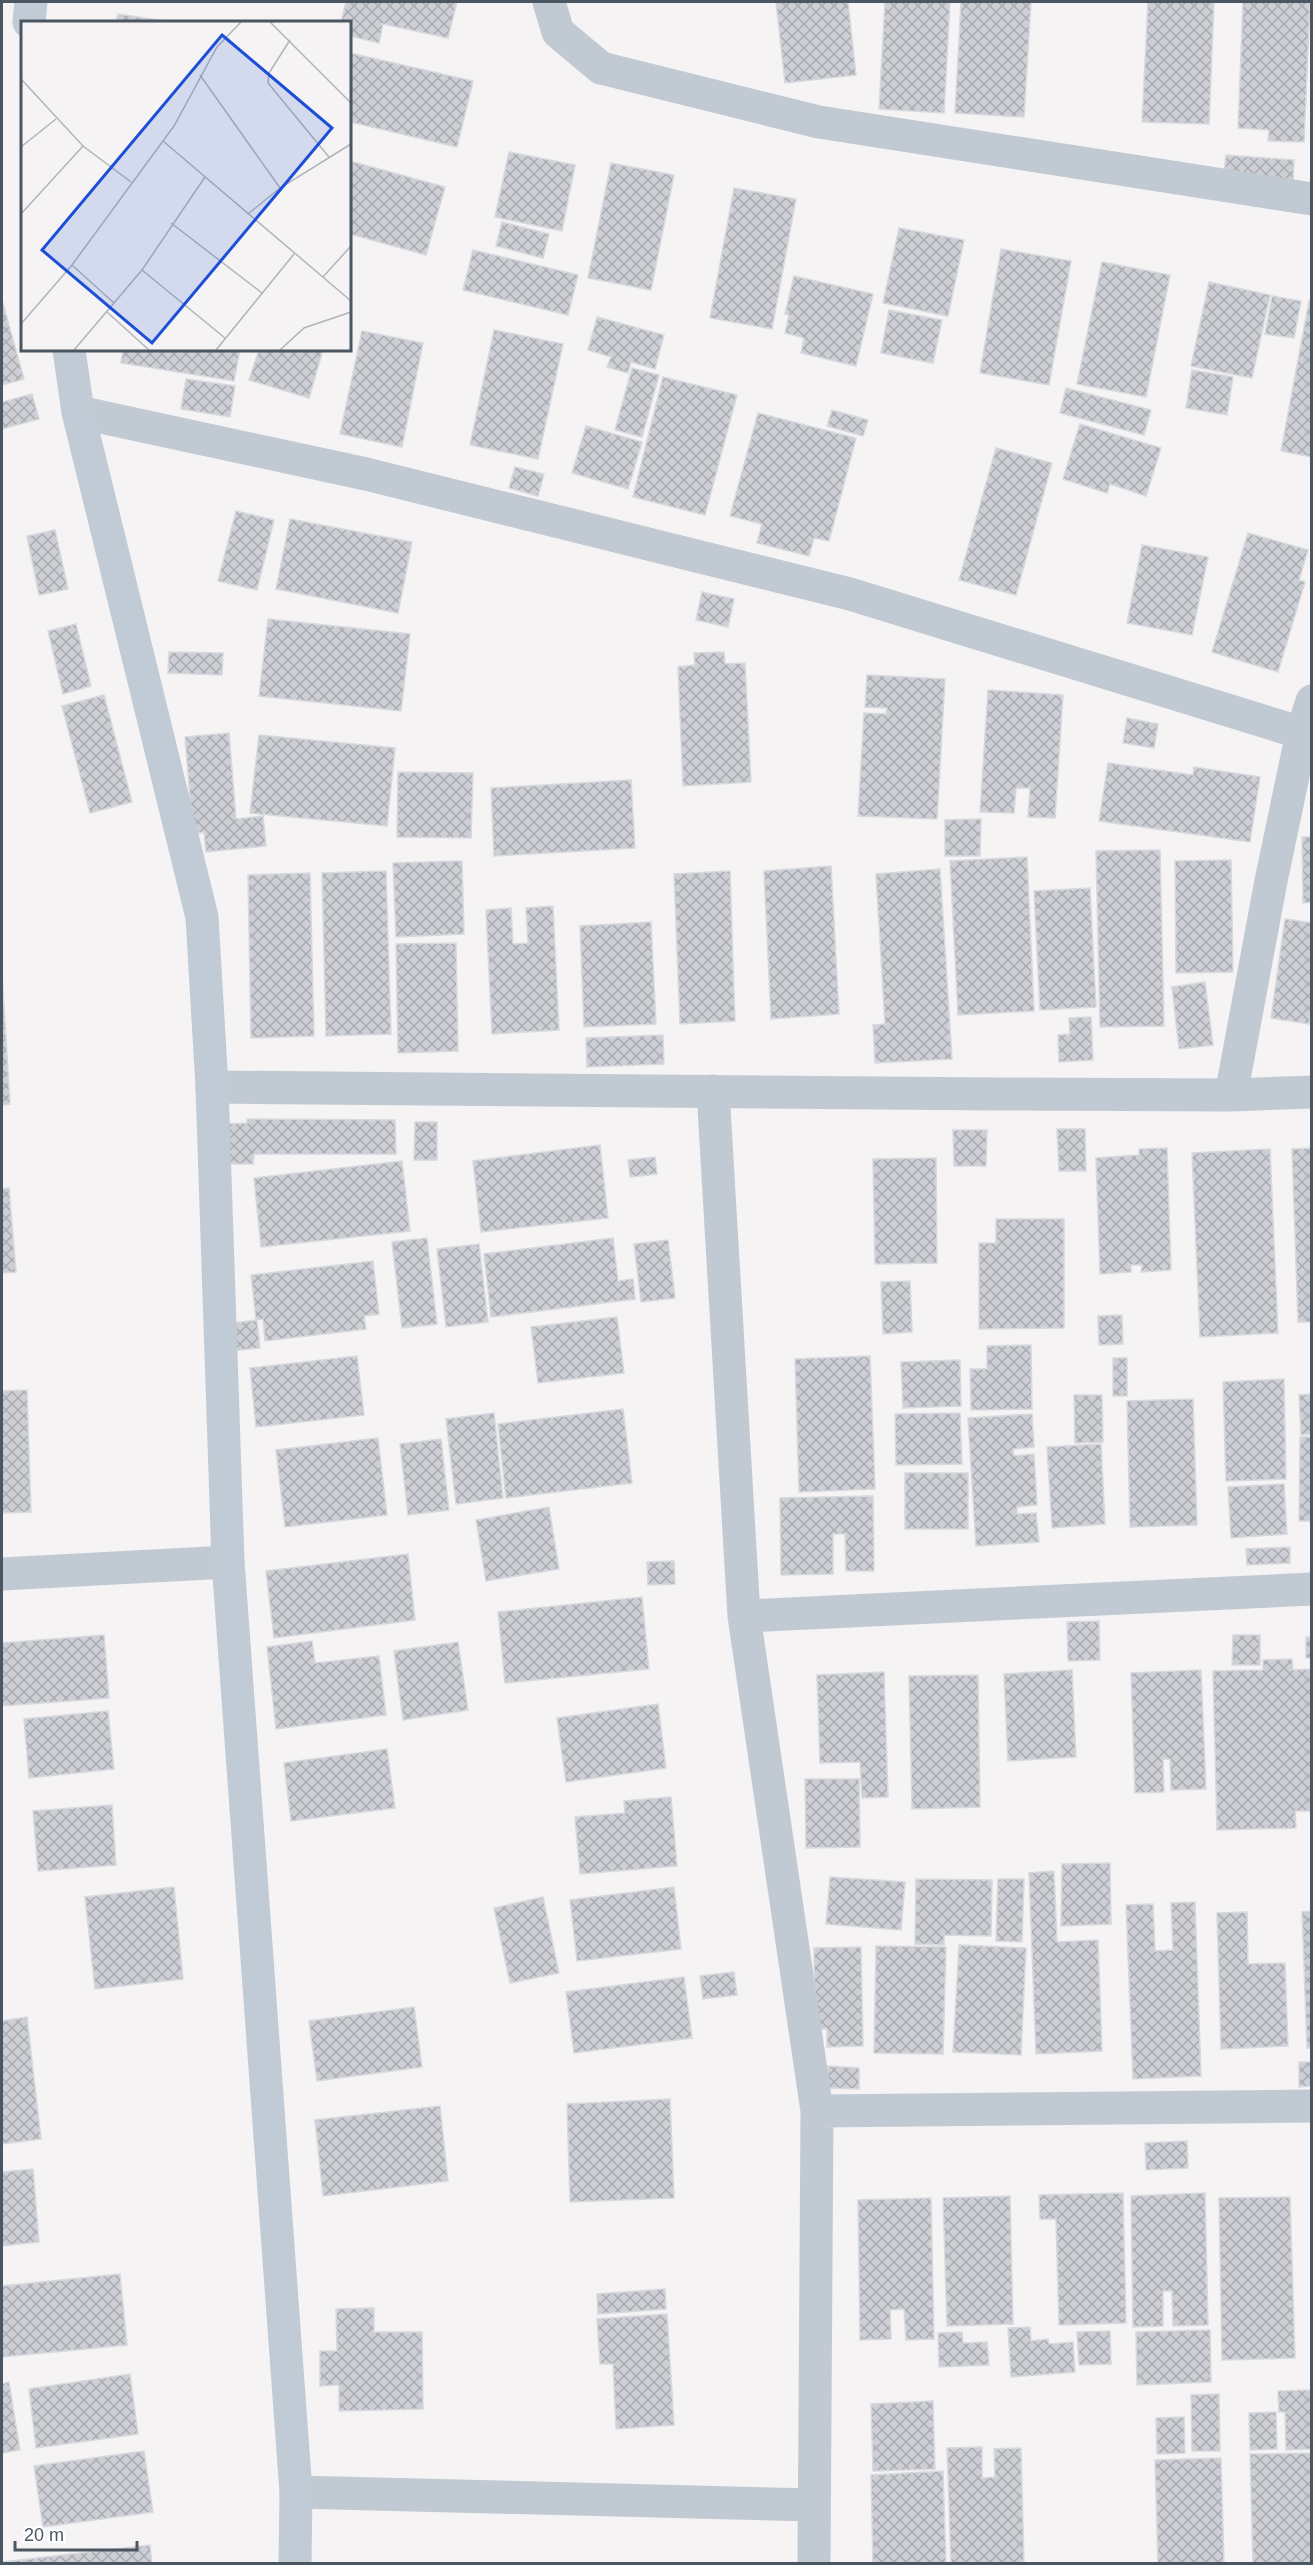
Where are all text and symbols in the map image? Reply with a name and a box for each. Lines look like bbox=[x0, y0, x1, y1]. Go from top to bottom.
inset map bbox=[21, 21, 351, 351]
scale bar bbox=[15, 2514, 136, 2552]
text: 20 m bbox=[24, 2525, 64, 2545]

